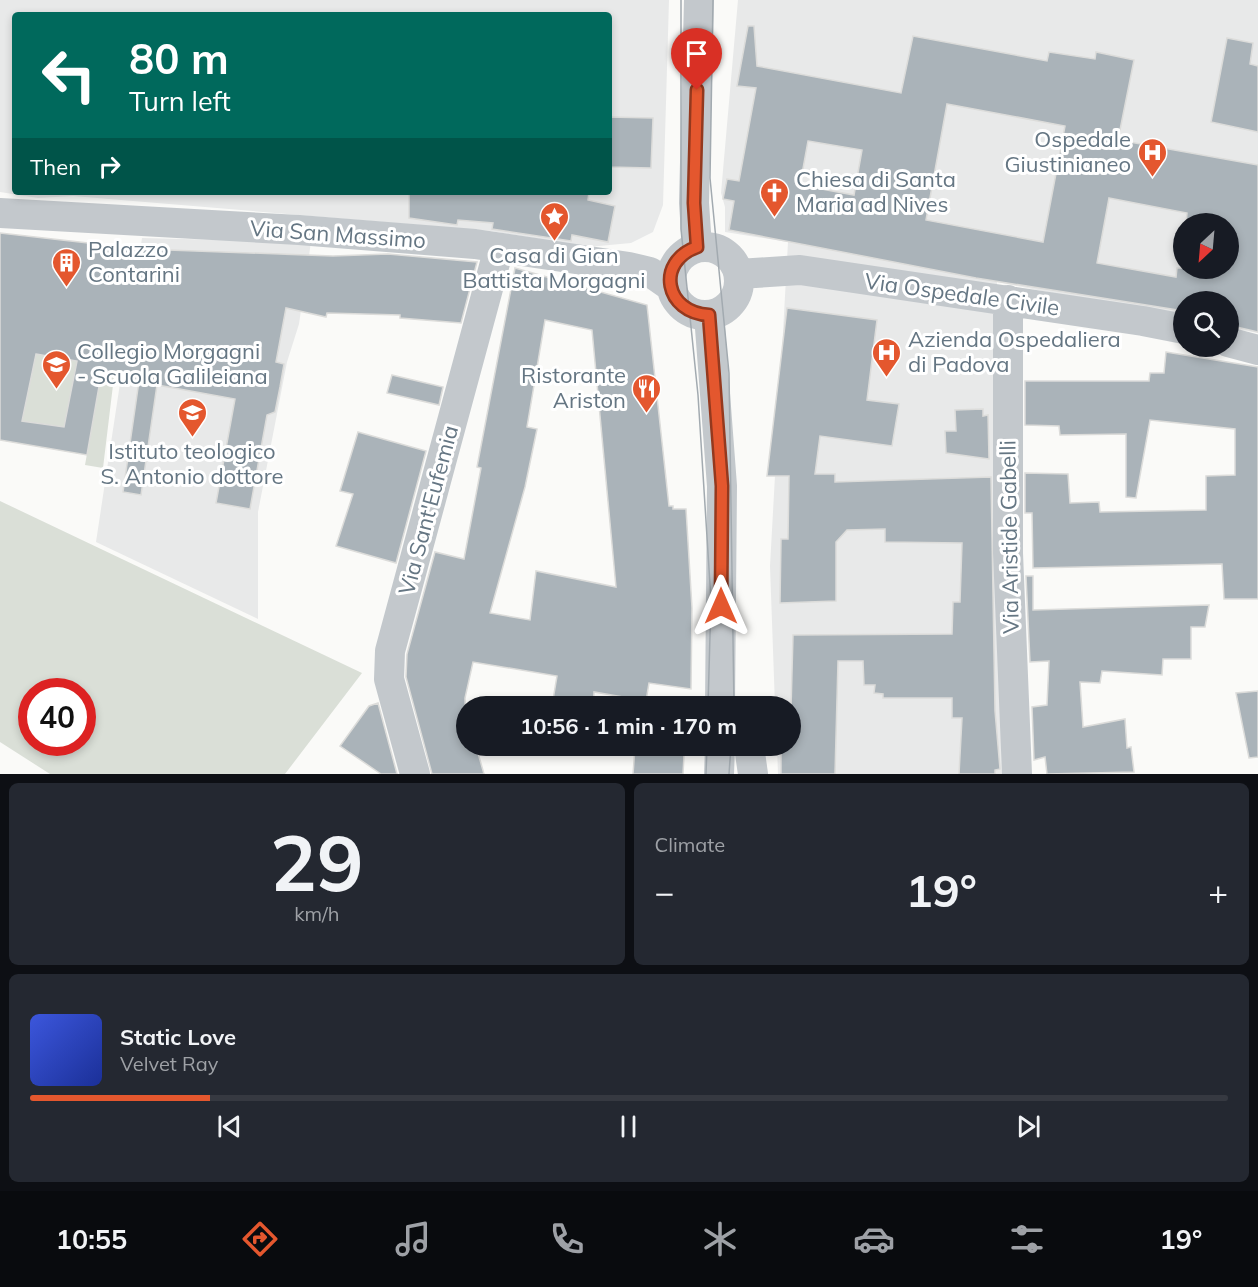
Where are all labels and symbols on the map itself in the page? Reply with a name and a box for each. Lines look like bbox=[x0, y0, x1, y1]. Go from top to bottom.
pin bbox=[671, 28, 722, 90]
place label: Ospedale Giustinianeo bbox=[1004, 125, 1131, 178]
hospital icon: Ospedale Giustinianeo bbox=[1136, 136, 1168, 178]
place label: Chiesa di Santa Maria ad Nives bbox=[796, 165, 956, 218]
church icon: Chiesa di Santa Maria ad Nives bbox=[759, 176, 791, 218]
place icon: Casa di Gian Battista Morgagni bbox=[538, 200, 570, 242]
north arrow bbox=[1173, 213, 1239, 279]
street label: Via San Massimo bbox=[249, 214, 427, 254]
place label: Palazzo Contarini bbox=[88, 235, 180, 288]
place label: Casa di Gian Battista Morgagni bbox=[462, 241, 646, 294]
building icon: Palazzo Contarini bbox=[51, 246, 83, 288]
street label: Via Ospedale Civile bbox=[863, 266, 1061, 322]
place label: Azienda Ospedaliera di Padova bbox=[908, 325, 1121, 378]
hospital icon: Azienda Ospedaliera di Padova bbox=[871, 336, 903, 378]
place label: Collegio Morgagni - Scuola Galileiana bbox=[77, 337, 268, 390]
school or university icon: Collegio Morgagni - Scuola Galileiana bbox=[40, 348, 72, 390]
place label: Ristorante Ariston bbox=[521, 361, 626, 414]
restaurant icon: Ristorante Ariston bbox=[631, 372, 663, 414]
school or university icon: Istituto teologico S. Antonio dottore bbox=[176, 396, 208, 438]
street label: Via Sant'Eufemia bbox=[392, 422, 464, 598]
place label: Istituto teologico S. Antonio dottore bbox=[101, 437, 283, 490]
street label: Via Aristide Gabelli bbox=[993, 440, 1025, 634]
position arrow bbox=[689, 574, 753, 638]
speed limit sign: 40 bbox=[18, 678, 96, 756]

